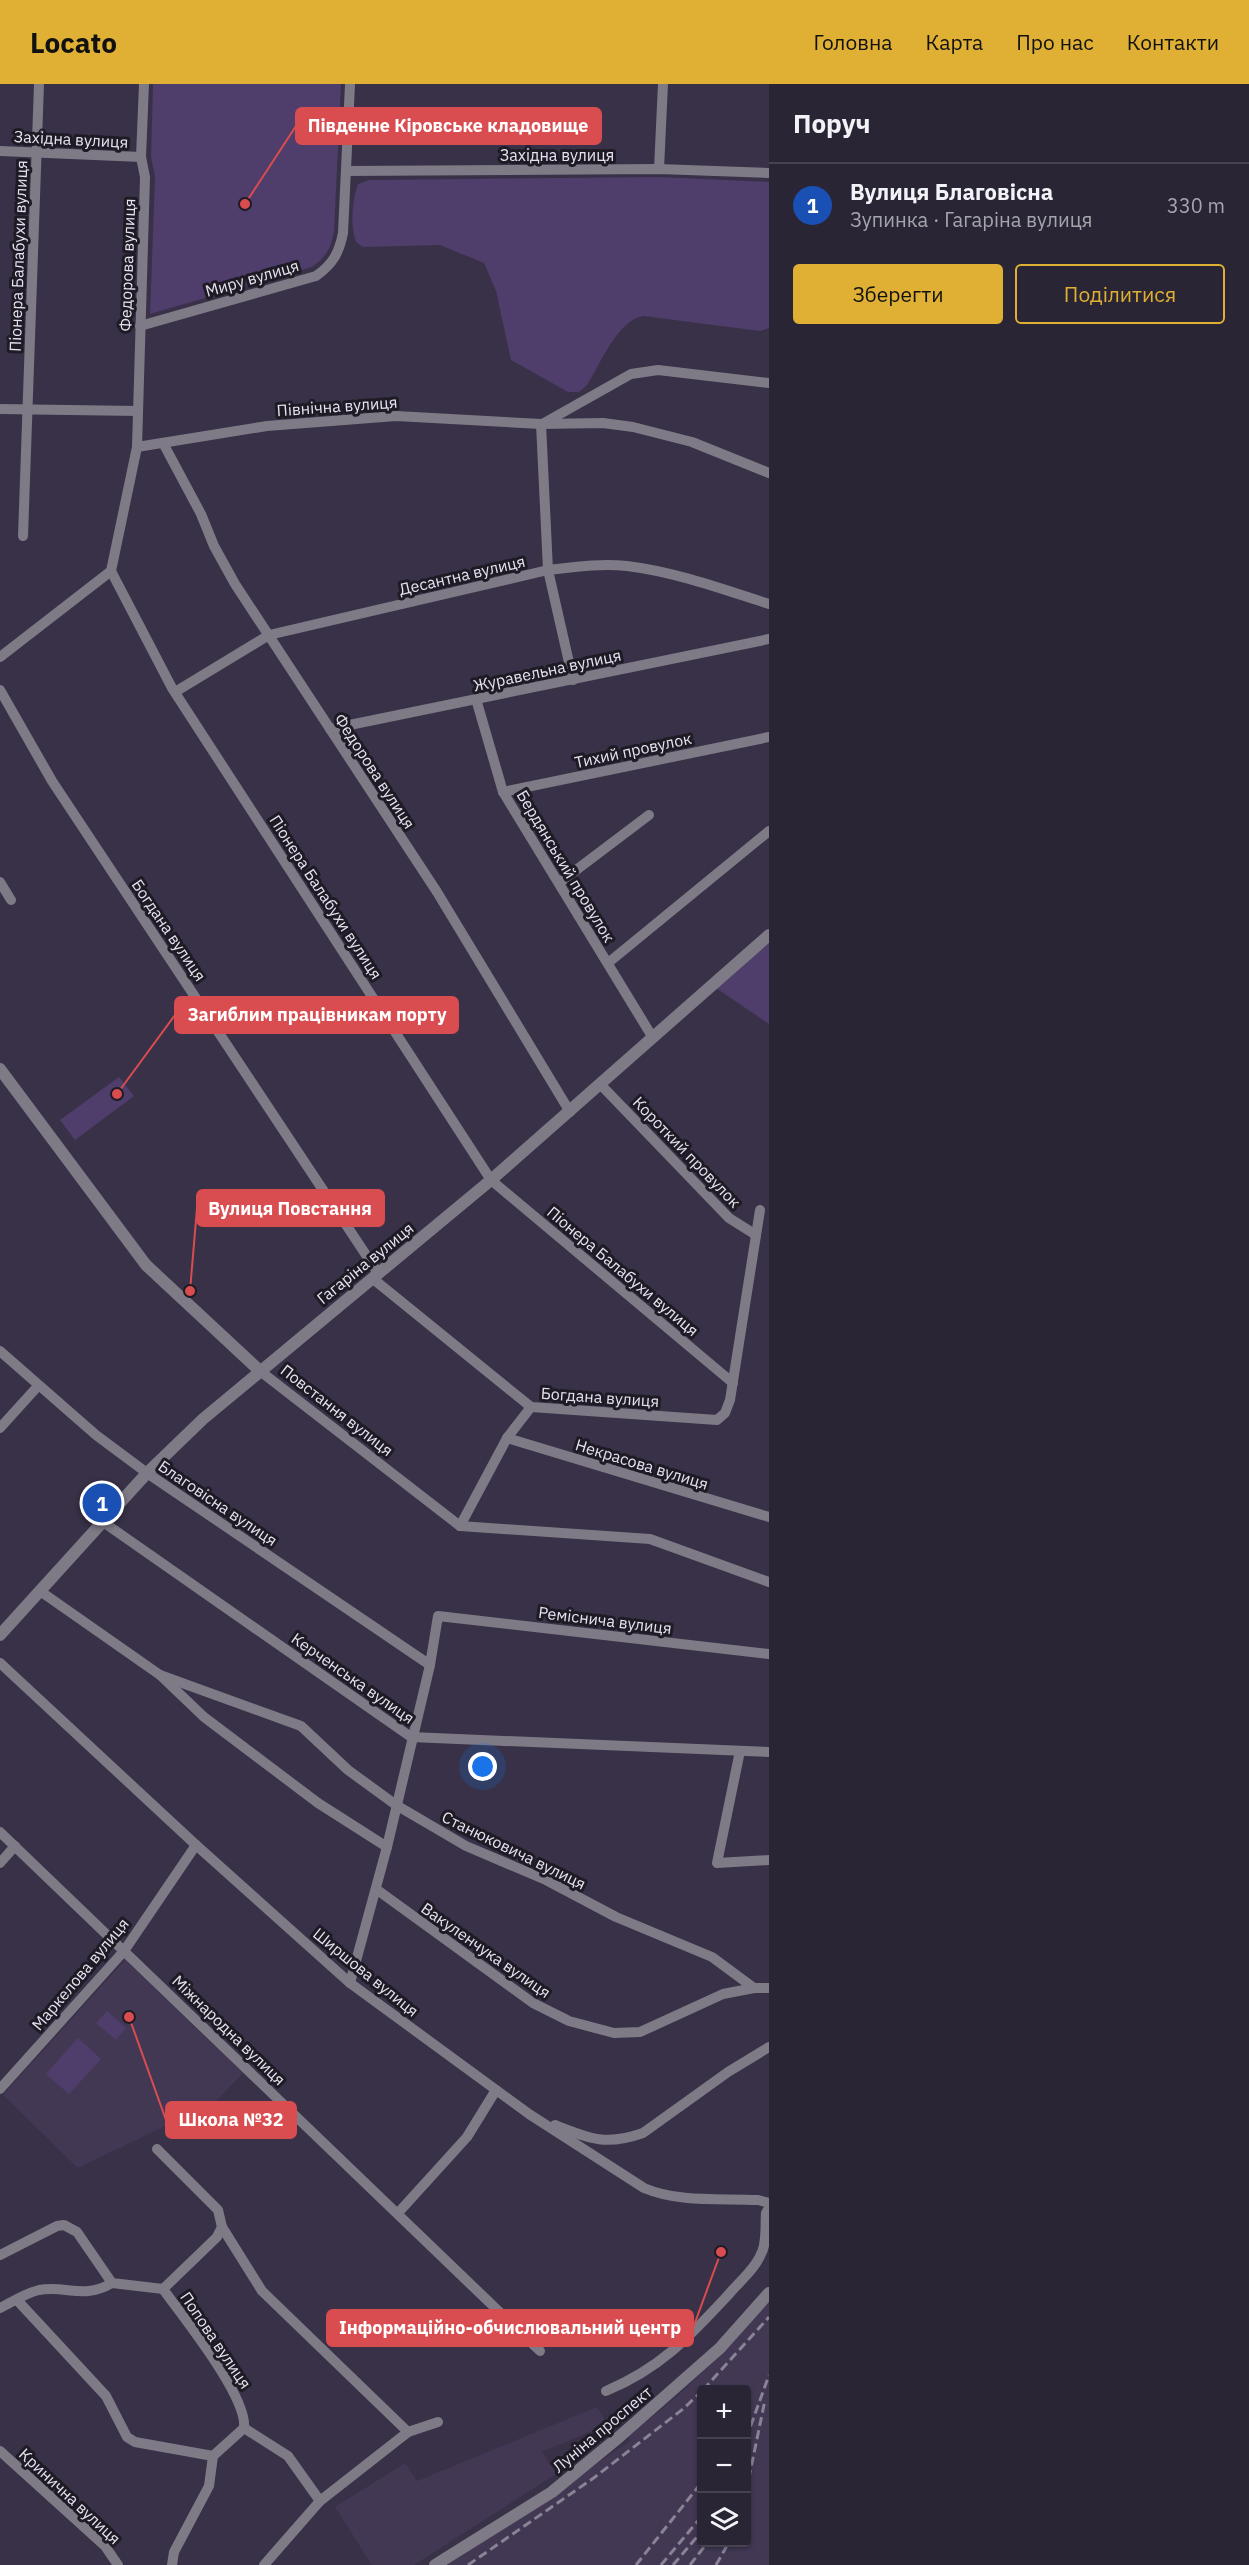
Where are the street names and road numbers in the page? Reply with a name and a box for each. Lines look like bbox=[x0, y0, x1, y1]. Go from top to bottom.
street label: Західна вулиця bbox=[13, 126, 129, 152]
street label: Західна вулиця bbox=[500, 145, 614, 165]
street label: Піонера Балабухи вулиця bbox=[5, 160, 31, 352]
street label: Федорова вулиця bbox=[115, 198, 139, 332]
street label: Миру вулиця bbox=[203, 255, 301, 301]
street label: Північна вулиця bbox=[276, 392, 398, 420]
street label: Десантна вулиця bbox=[397, 551, 527, 599]
street label: Журавельна вулиця bbox=[471, 645, 623, 695]
street label: Федорова вулиця bbox=[330, 710, 420, 832]
street label: Тихий провулок bbox=[573, 728, 694, 772]
street label: Бердянський провулок bbox=[513, 786, 620, 946]
street label: Піонера Балабухи вулиця bbox=[265, 811, 387, 983]
street label: Богдана вулиця bbox=[128, 875, 210, 985]
street label: Короткий провулок bbox=[629, 1092, 745, 1212]
street label: Піонера Балабухи вулиця bbox=[543, 1202, 703, 1340]
street label: Гагаріна вулиця bbox=[313, 1218, 417, 1308]
street label: Повстання вулиця bbox=[277, 1360, 397, 1460]
street label: Богдана вулиця bbox=[540, 1383, 660, 1411]
street label: Некрасова вулиця bbox=[573, 1434, 711, 1494]
street label: Благовісна вулиця bbox=[155, 1456, 281, 1550]
street label: Реміснича вулиця bbox=[537, 1602, 673, 1638]
street label: Керченська вулиця bbox=[288, 1628, 418, 1728]
street label: Станюковича вулиця bbox=[439, 1806, 589, 1894]
street label: Вакуленчука вулиця bbox=[417, 1898, 555, 2002]
street label: Маркелова вулиця bbox=[27, 1914, 133, 2034]
street label: Ширшова вулиця bbox=[309, 1923, 423, 2021]
street label: Міжнародна вулиця bbox=[168, 1971, 290, 2089]
street label: Попова вулиця bbox=[176, 2288, 256, 2392]
street label: Луніна проспект bbox=[548, 2381, 656, 2476]
street label: Кринична вулиця bbox=[15, 2444, 125, 2548]

